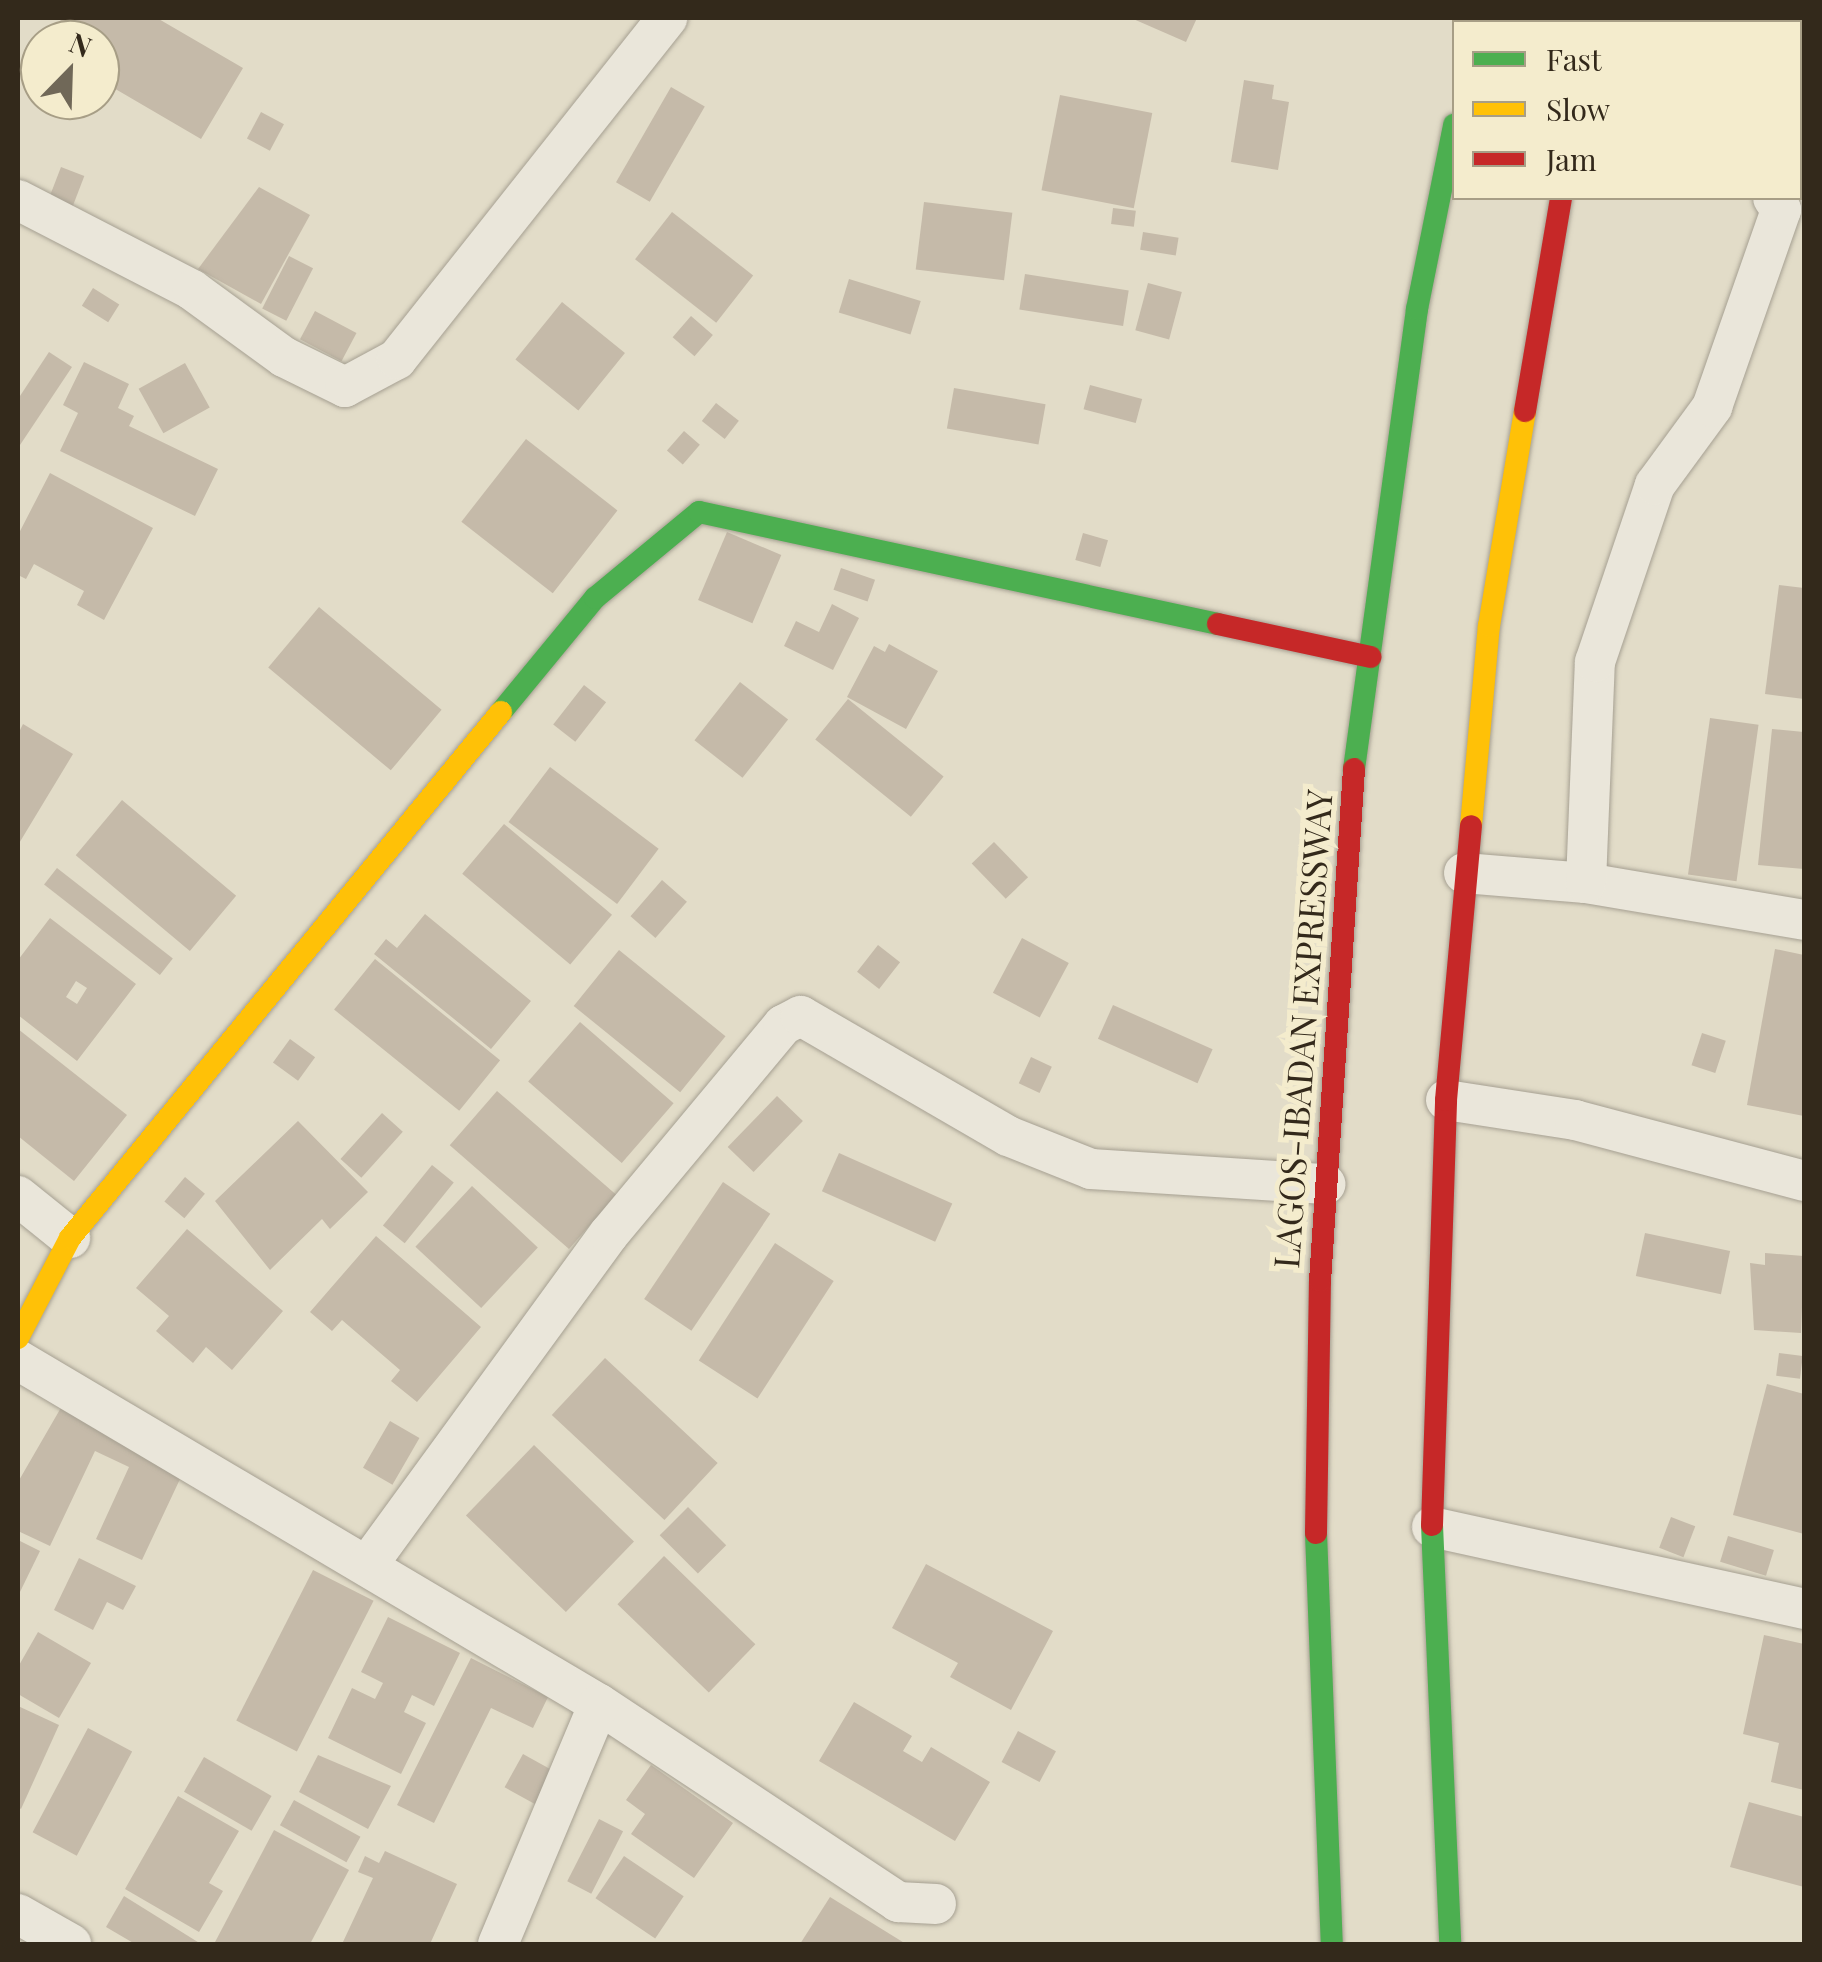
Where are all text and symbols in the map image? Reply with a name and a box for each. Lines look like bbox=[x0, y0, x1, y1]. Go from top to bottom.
north arrow bbox=[20, 20, 120, 120]
legend bbox=[1452, 20, 1802, 200]
text: N bbox=[65, 23, 98, 65]
text: Fast bbox=[1546, 39, 1602, 79]
text: Slow bbox=[1546, 89, 1610, 129]
text: Jam bbox=[1546, 139, 1597, 179]
street label: LAGOS-IBADAN EXPRESSWAY bbox=[1264, 788, 1340, 1270]

